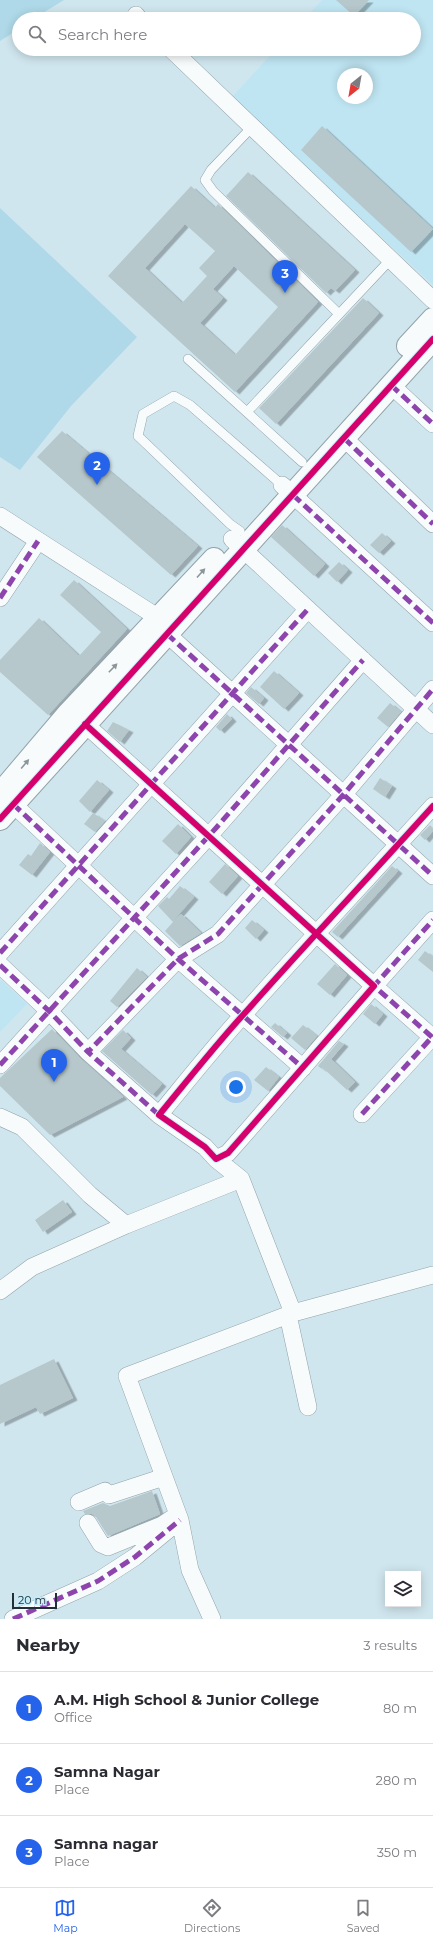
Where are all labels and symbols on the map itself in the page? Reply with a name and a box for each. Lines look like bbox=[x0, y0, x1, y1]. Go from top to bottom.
north arrow bbox=[337, 68, 373, 104]
pin: 3 bbox=[272, 260, 298, 293]
pin: 2 bbox=[84, 452, 110, 485]
one-way arrow bbox=[197, 568, 206, 578]
one-way arrow bbox=[108, 663, 117, 673]
one-way arrow bbox=[21, 759, 30, 769]
pin: 1 bbox=[41, 1049, 67, 1082]
your location bbox=[226, 1077, 246, 1097]
scale bar bbox=[12, 1591, 57, 1610]

